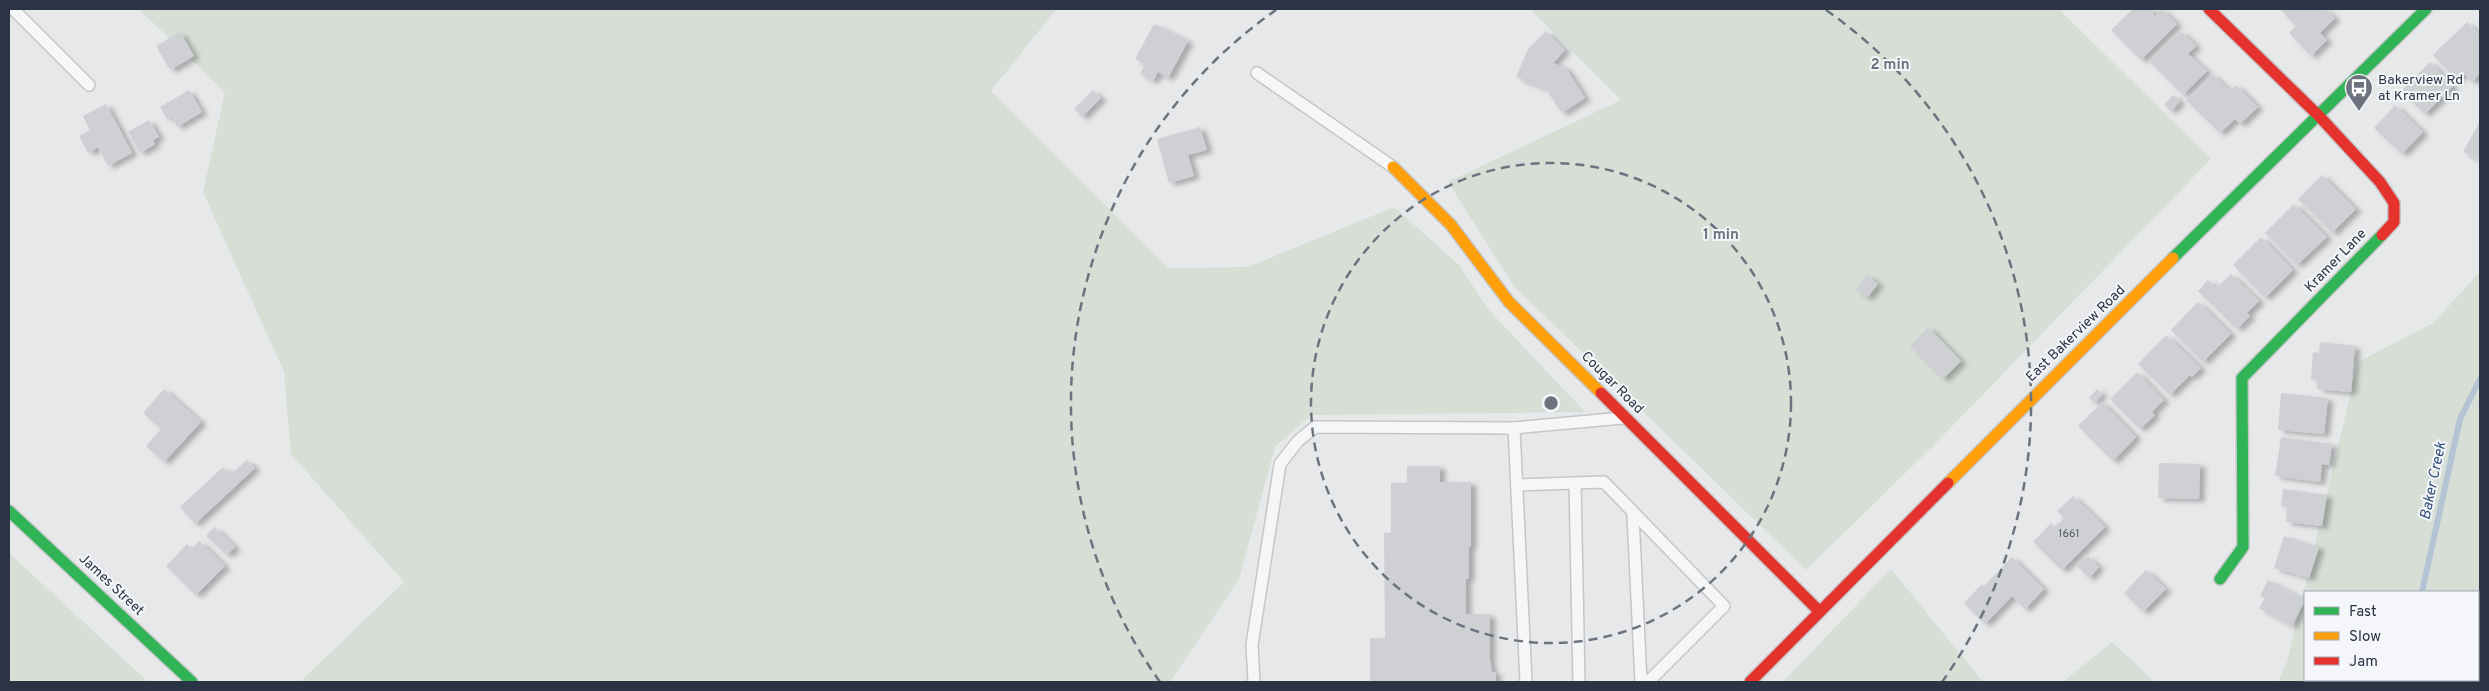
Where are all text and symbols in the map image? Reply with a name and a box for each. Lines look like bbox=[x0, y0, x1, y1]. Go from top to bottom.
text: 2 min bbox=[1870, 56, 1910, 75]
place label: Bakerview Rd at Kramer Ln bbox=[2378, 72, 2463, 105]
bus stop icon: Bakerview Rd at Kramer Ln bbox=[2344, 73, 2374, 112]
text: 1 min bbox=[1703, 226, 1739, 245]
street label: Kramer Lane bbox=[2302, 226, 2370, 296]
street label: East Bakerview Road bbox=[2023, 282, 2129, 386]
street label: Cougar Road bbox=[1577, 348, 1647, 418]
centre of rings bbox=[1542, 394, 1560, 412]
water label: Baker Creek bbox=[2416, 440, 2452, 522]
house number: 1661 bbox=[2058, 527, 2080, 541]
street label: James Street bbox=[75, 550, 147, 620]
legend bbox=[2304, 591, 2479, 681]
text: Fast bbox=[2349, 603, 2377, 622]
text: Slow bbox=[2349, 628, 2381, 647]
text: Jam bbox=[2349, 653, 2378, 672]

